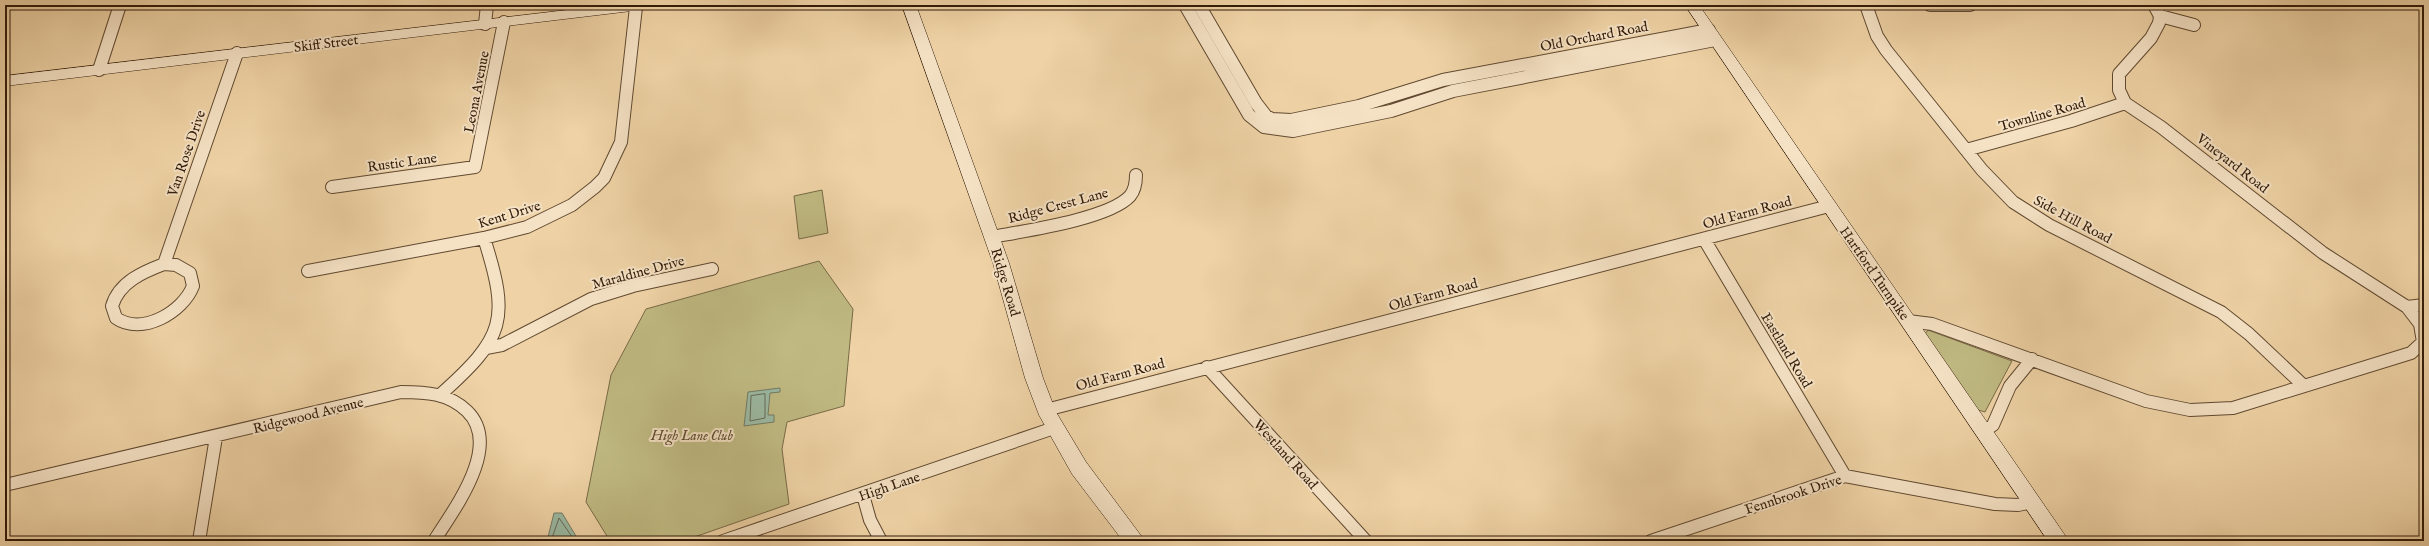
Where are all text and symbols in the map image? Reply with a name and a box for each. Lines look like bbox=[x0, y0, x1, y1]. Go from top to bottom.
street label: Old Orchard Road bbox=[1539, 18, 1650, 56]
street label: Skiff Street bbox=[293, 31, 359, 57]
street label: Leona Avenue bbox=[460, 49, 494, 135]
street label: Townline Road bbox=[1997, 94, 2088, 136]
street label: Van Rose Drive bbox=[163, 107, 210, 200]
street label: Vineyard Road bbox=[2192, 129, 2273, 198]
street label: Rustic Lane bbox=[366, 149, 439, 177]
street label: Ridge Crest Lane bbox=[1006, 184, 1111, 228]
street label: Old Farm Road bbox=[1701, 192, 1794, 233]
street label: Side Hill Road bbox=[2030, 192, 2115, 248]
street label: Kent Drive bbox=[476, 197, 543, 233]
street label: Hartford Turnpike bbox=[1835, 223, 1913, 324]
street label: Ridge Road bbox=[986, 246, 1024, 319]
street label: Maraldine Drive bbox=[590, 252, 687, 294]
street label: Old Farm Road bbox=[1387, 274, 1480, 315]
street label: Eastland Road bbox=[1757, 309, 1816, 392]
street label: Old Farm Road bbox=[1074, 354, 1167, 395]
street label: Ridgewood Avenue bbox=[251, 393, 366, 438]
street label: Westland Road bbox=[1249, 416, 1322, 494]
park label: High Lane Club bbox=[650, 427, 734, 446]
street label: High Lane bbox=[856, 468, 923, 506]
street label: Fennbrook Drive bbox=[1743, 471, 1845, 519]

